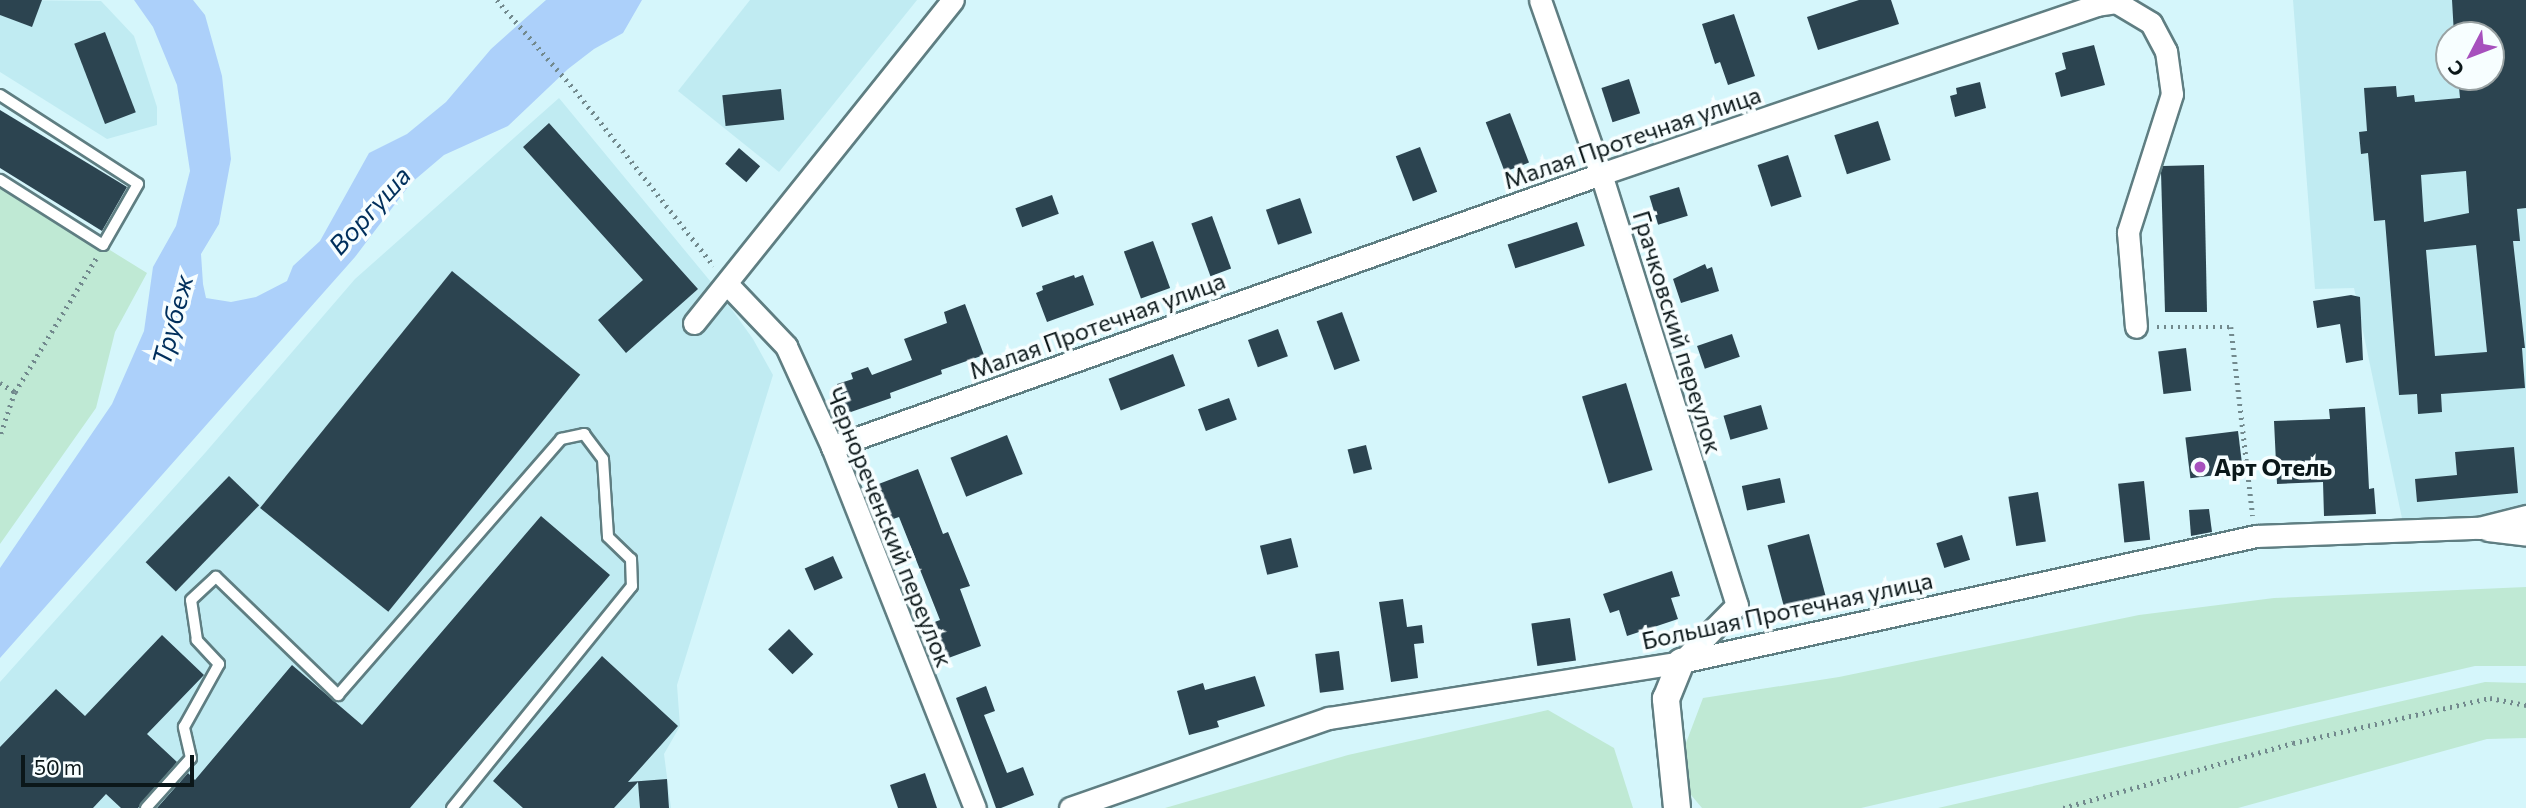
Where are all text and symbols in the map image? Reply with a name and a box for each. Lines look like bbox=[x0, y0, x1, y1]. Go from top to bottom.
north arrow bbox=[2435, 21, 2505, 91]
text: С bbox=[2443, 57, 2468, 82]
street label: Малая Протечная улица bbox=[1500, 79, 1764, 195]
water label: Воргуша bbox=[321, 160, 417, 260]
street label: Грачковский переулок bbox=[1627, 207, 1729, 457]
street label: Малая Протечная улица bbox=[965, 265, 1229, 385]
water label: Трубеж bbox=[145, 271, 199, 369]
street label: Чернореченский переулок bbox=[821, 383, 959, 671]
place label: Арт Отель bbox=[2214, 453, 2332, 481]
marker: Арт Отель bbox=[2192, 459, 2208, 475]
street label: Большая Протечная улица bbox=[1639, 565, 1935, 655]
scale bar bbox=[24, 742, 198, 786]
text: 50 m bbox=[34, 754, 82, 779]

